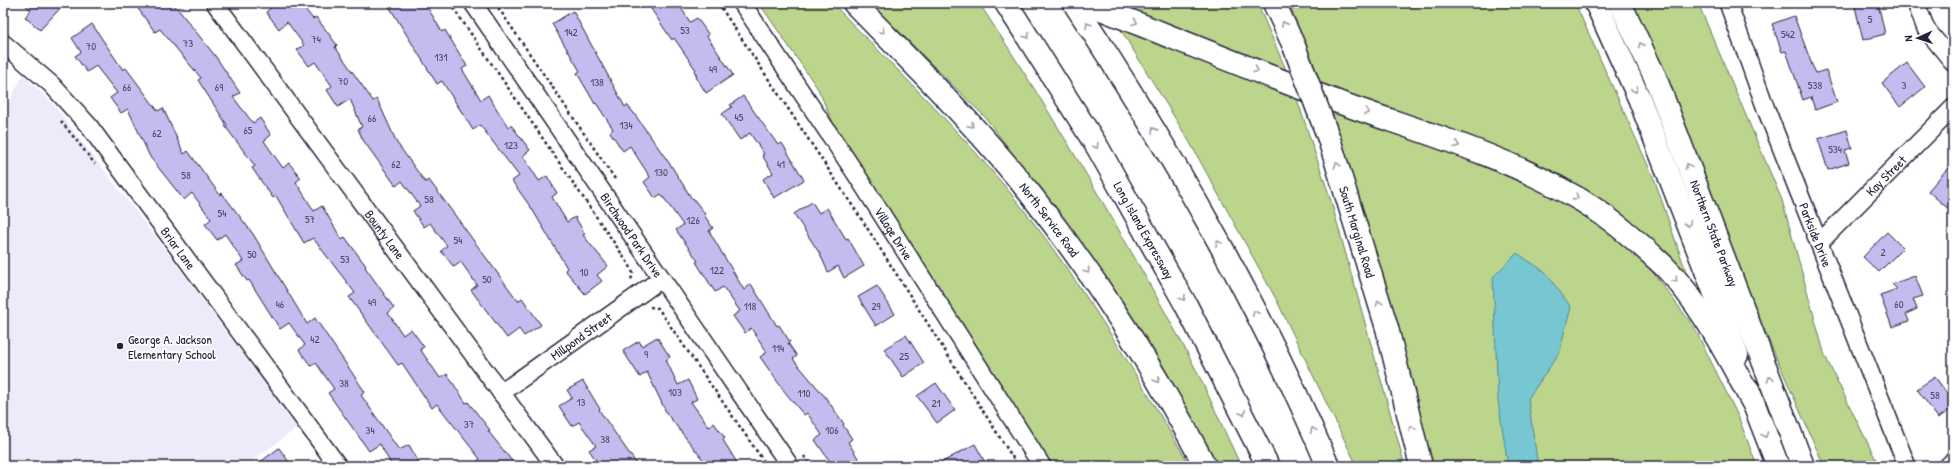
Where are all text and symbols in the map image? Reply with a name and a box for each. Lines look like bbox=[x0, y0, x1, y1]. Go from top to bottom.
house number: 5 bbox=[1868, 12, 1873, 26]
one-way arrow bbox=[1132, 18, 1139, 26]
north arrow bbox=[1898, 18, 1938, 58]
one-way arrow bbox=[1281, 21, 1289, 29]
one-way arrow bbox=[1085, 22, 1093, 29]
house number: 53 bbox=[680, 23, 690, 37]
house number: 142 bbox=[564, 25, 578, 39]
one-way arrow bbox=[877, 26, 884, 34]
house number: 542 bbox=[1781, 27, 1795, 41]
house number: 74 bbox=[311, 32, 321, 46]
one-way arrow bbox=[1022, 32, 1030, 39]
text: N bbox=[1901, 35, 1915, 42]
house number: 73 bbox=[183, 36, 193, 50]
house number: 70 bbox=[86, 39, 96, 53]
one-way arrow bbox=[1638, 42, 1646, 50]
house number: 131 bbox=[435, 50, 447, 64]
house number: 49 bbox=[709, 62, 717, 76]
one-way arrow bbox=[1253, 65, 1260, 73]
house number: 70 bbox=[338, 74, 348, 88]
house number: 138 bbox=[590, 75, 604, 89]
house number: 538 bbox=[1808, 78, 1822, 92]
house number: 3 bbox=[1902, 78, 1907, 92]
house number: 66 bbox=[123, 80, 132, 94]
house number: 69 bbox=[215, 80, 223, 94]
one-way arrow bbox=[1630, 85, 1638, 93]
one-way arrow bbox=[1363, 108, 1370, 116]
house number: 45 bbox=[735, 110, 744, 124]
house number: 66 bbox=[368, 111, 377, 125]
house number: 134 bbox=[619, 118, 633, 132]
one-way arrow bbox=[967, 120, 974, 128]
house number: 65 bbox=[243, 123, 253, 137]
house number: 62 bbox=[152, 126, 162, 140]
one-way arrow bbox=[1151, 127, 1159, 134]
house number: 123 bbox=[504, 138, 518, 152]
one-way arrow bbox=[1453, 140, 1460, 148]
one-way arrow bbox=[1092, 142, 1099, 149]
house number: 534 bbox=[1828, 142, 1842, 156]
street label: Kay Street bbox=[1862, 151, 1911, 200]
house number: 62 bbox=[391, 157, 401, 171]
house number: 41 bbox=[777, 157, 785, 171]
one-way arrow bbox=[1333, 161, 1342, 168]
one-way arrow bbox=[1685, 163, 1693, 170]
house number: 130 bbox=[654, 165, 668, 179]
house number: 58 bbox=[181, 168, 191, 182]
street label: Northern State Parkway bbox=[1686, 177, 1743, 290]
street label: North Service Road bbox=[1016, 178, 1084, 260]
street label: Long Island Expressway bbox=[1109, 178, 1179, 283]
street label: South Marginal Road bbox=[1335, 184, 1380, 280]
street label: Birchwood Park Drive bbox=[596, 189, 667, 281]
house number: 58 bbox=[424, 192, 434, 206]
one-way arrow bbox=[1571, 192, 1578, 199]
street label: Parkside Drive bbox=[1795, 200, 1837, 270]
street label: Village Drive bbox=[870, 204, 917, 263]
house number: 54 bbox=[218, 206, 226, 220]
street label: Bounty Lane bbox=[361, 206, 409, 263]
house number: 57 bbox=[305, 212, 315, 226]
house number: 126 bbox=[686, 213, 700, 227]
one-way arrow bbox=[1683, 220, 1691, 227]
street label: Briar Lane bbox=[157, 223, 200, 273]
house number: 54 bbox=[454, 233, 462, 247]
one-way arrow bbox=[1216, 240, 1223, 247]
house number: 2 bbox=[1880, 245, 1886, 259]
house number: 50 bbox=[247, 247, 257, 261]
house number: 53 bbox=[340, 252, 350, 266]
house number: 122 bbox=[710, 263, 724, 277]
house number: 10 bbox=[580, 265, 589, 279]
one-way arrow bbox=[1082, 267, 1089, 274]
house number: 50 bbox=[482, 272, 492, 286]
one-way arrow bbox=[1671, 275, 1678, 282]
one-way arrow bbox=[1178, 294, 1185, 301]
house number: 49 bbox=[368, 295, 376, 309]
house number: 46 bbox=[276, 297, 285, 311]
house number: 60 bbox=[1894, 297, 1904, 311]
house number: 118 bbox=[744, 299, 757, 313]
house number: 29 bbox=[871, 299, 881, 313]
one-way arrow bbox=[1375, 299, 1384, 306]
street label: Millpond Street bbox=[547, 308, 616, 364]
one-way arrow bbox=[1253, 310, 1260, 318]
place label: George A. Jackson Elementary School bbox=[128, 330, 216, 363]
house number: 42 bbox=[310, 332, 320, 346]
marker: George A. Jackson Elementary School bbox=[115, 341, 125, 351]
house number: 114 bbox=[772, 341, 784, 355]
house number: 9 bbox=[644, 347, 648, 361]
house number: 25 bbox=[899, 349, 909, 363]
house number: 38 bbox=[339, 376, 349, 390]
one-way arrow bbox=[1153, 376, 1160, 383]
one-way arrow bbox=[1766, 376, 1774, 383]
house number: 103 bbox=[668, 385, 682, 399]
house number: 110 bbox=[798, 386, 811, 400]
house number: 58 bbox=[1930, 388, 1940, 402]
house number: 13 bbox=[577, 395, 586, 409]
house number: 21 bbox=[931, 396, 941, 410]
one-way arrow bbox=[1238, 409, 1245, 416]
house number: 37 bbox=[464, 417, 474, 431]
house number: 34 bbox=[365, 423, 375, 437]
house number: 106 bbox=[825, 423, 839, 437]
one-way arrow bbox=[1408, 425, 1417, 432]
one-way arrow bbox=[1309, 427, 1317, 434]
one-way arrow bbox=[1761, 431, 1769, 438]
house number: 38 bbox=[600, 432, 610, 446]

